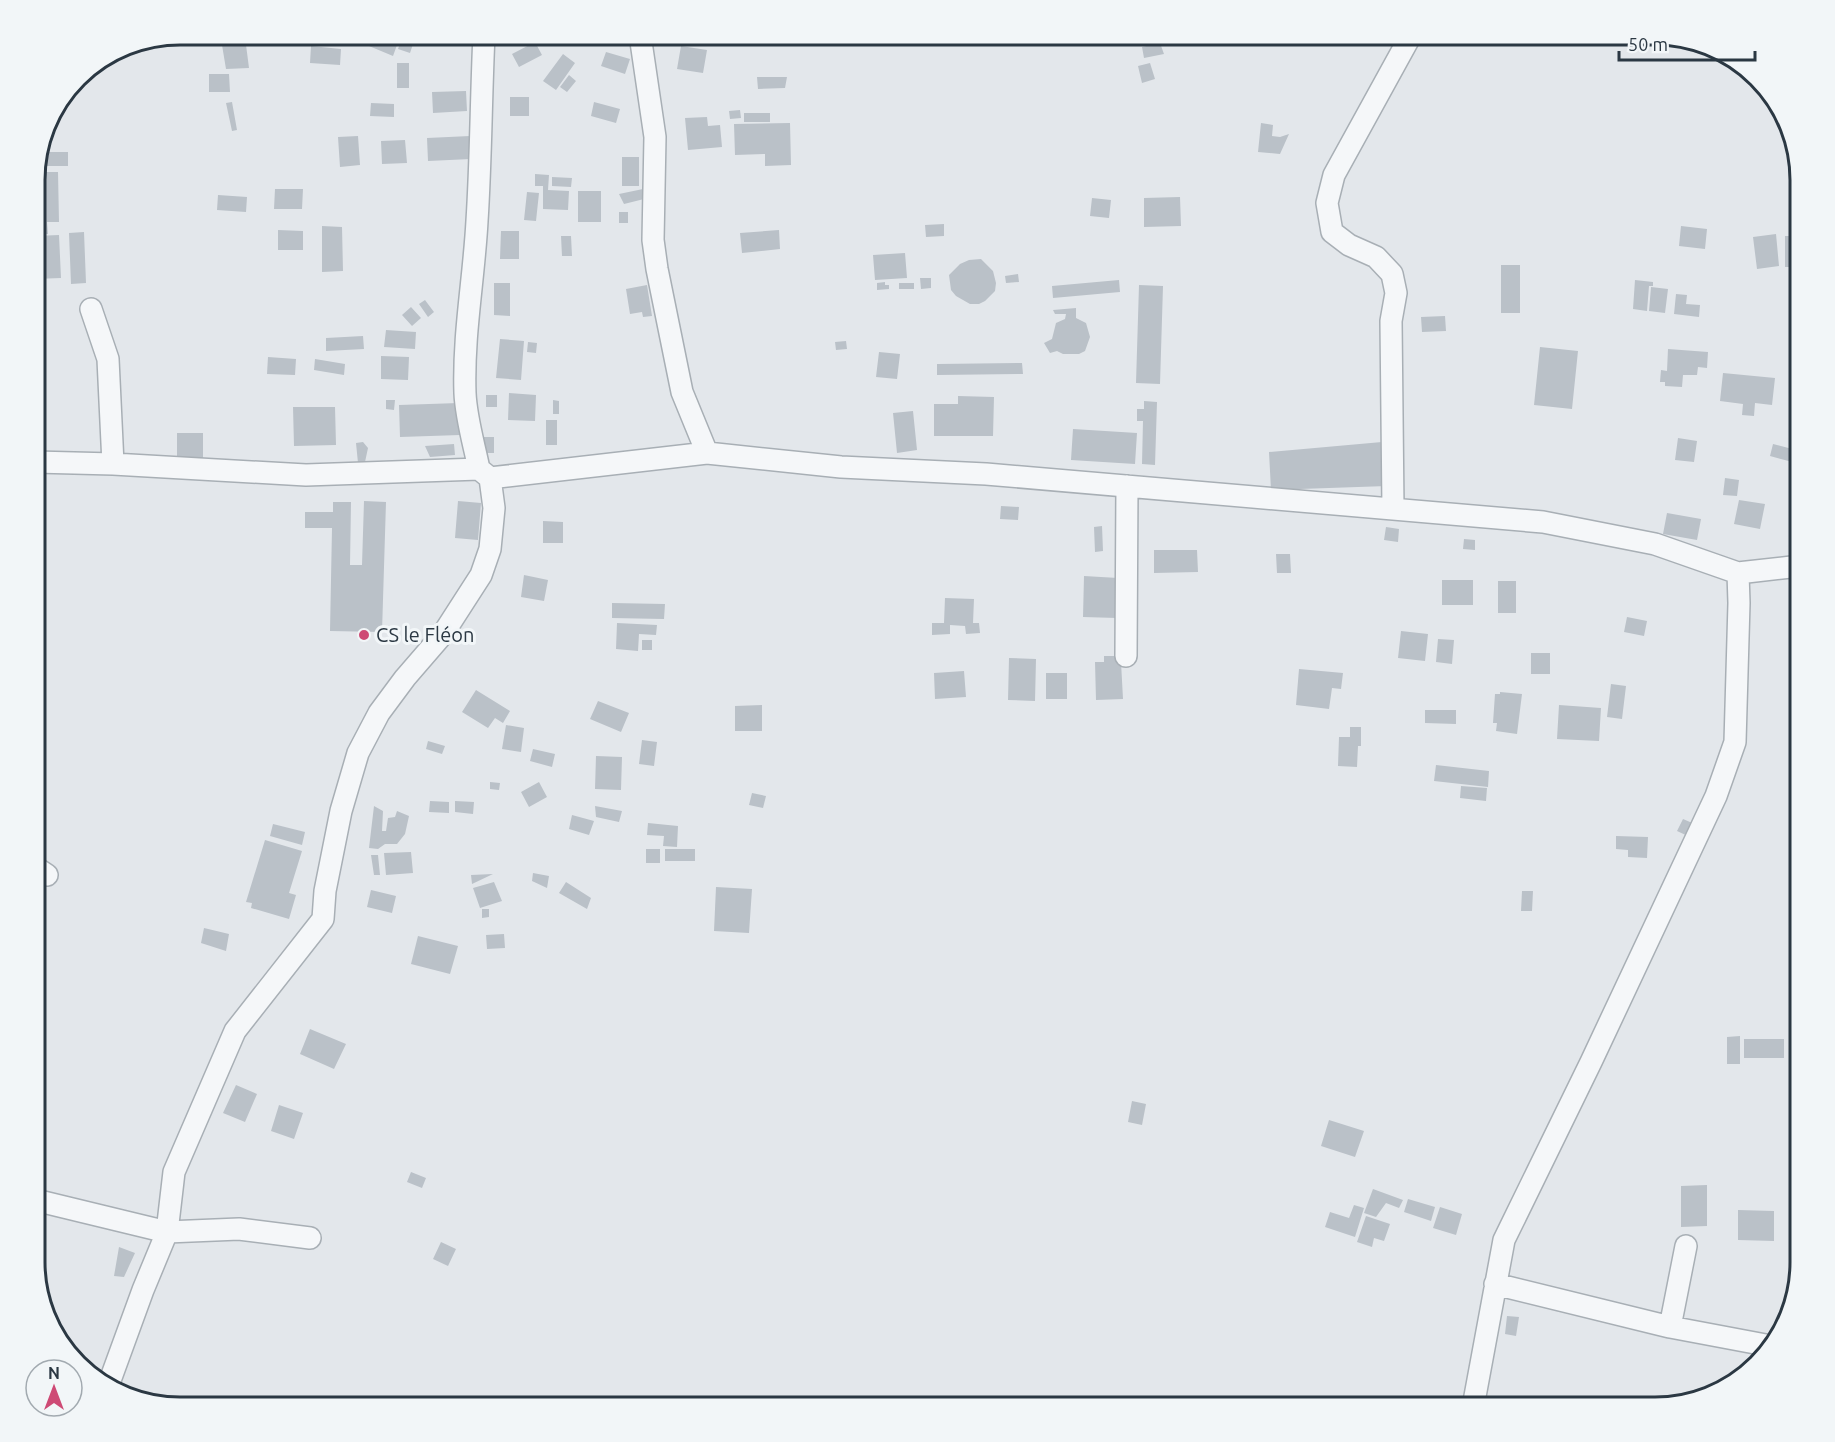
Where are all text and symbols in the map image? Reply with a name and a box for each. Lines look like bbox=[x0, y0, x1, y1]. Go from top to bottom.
scale bar bbox=[1619, 24, 1756, 62]
text: 50 m bbox=[1628, 34, 1668, 54]
place label: CS le Fléon bbox=[376, 623, 474, 646]
marker: CS le Fléon bbox=[357, 628, 371, 642]
north arrow bbox=[24, 1358, 84, 1418]
text: N bbox=[48, 1364, 60, 1382]

